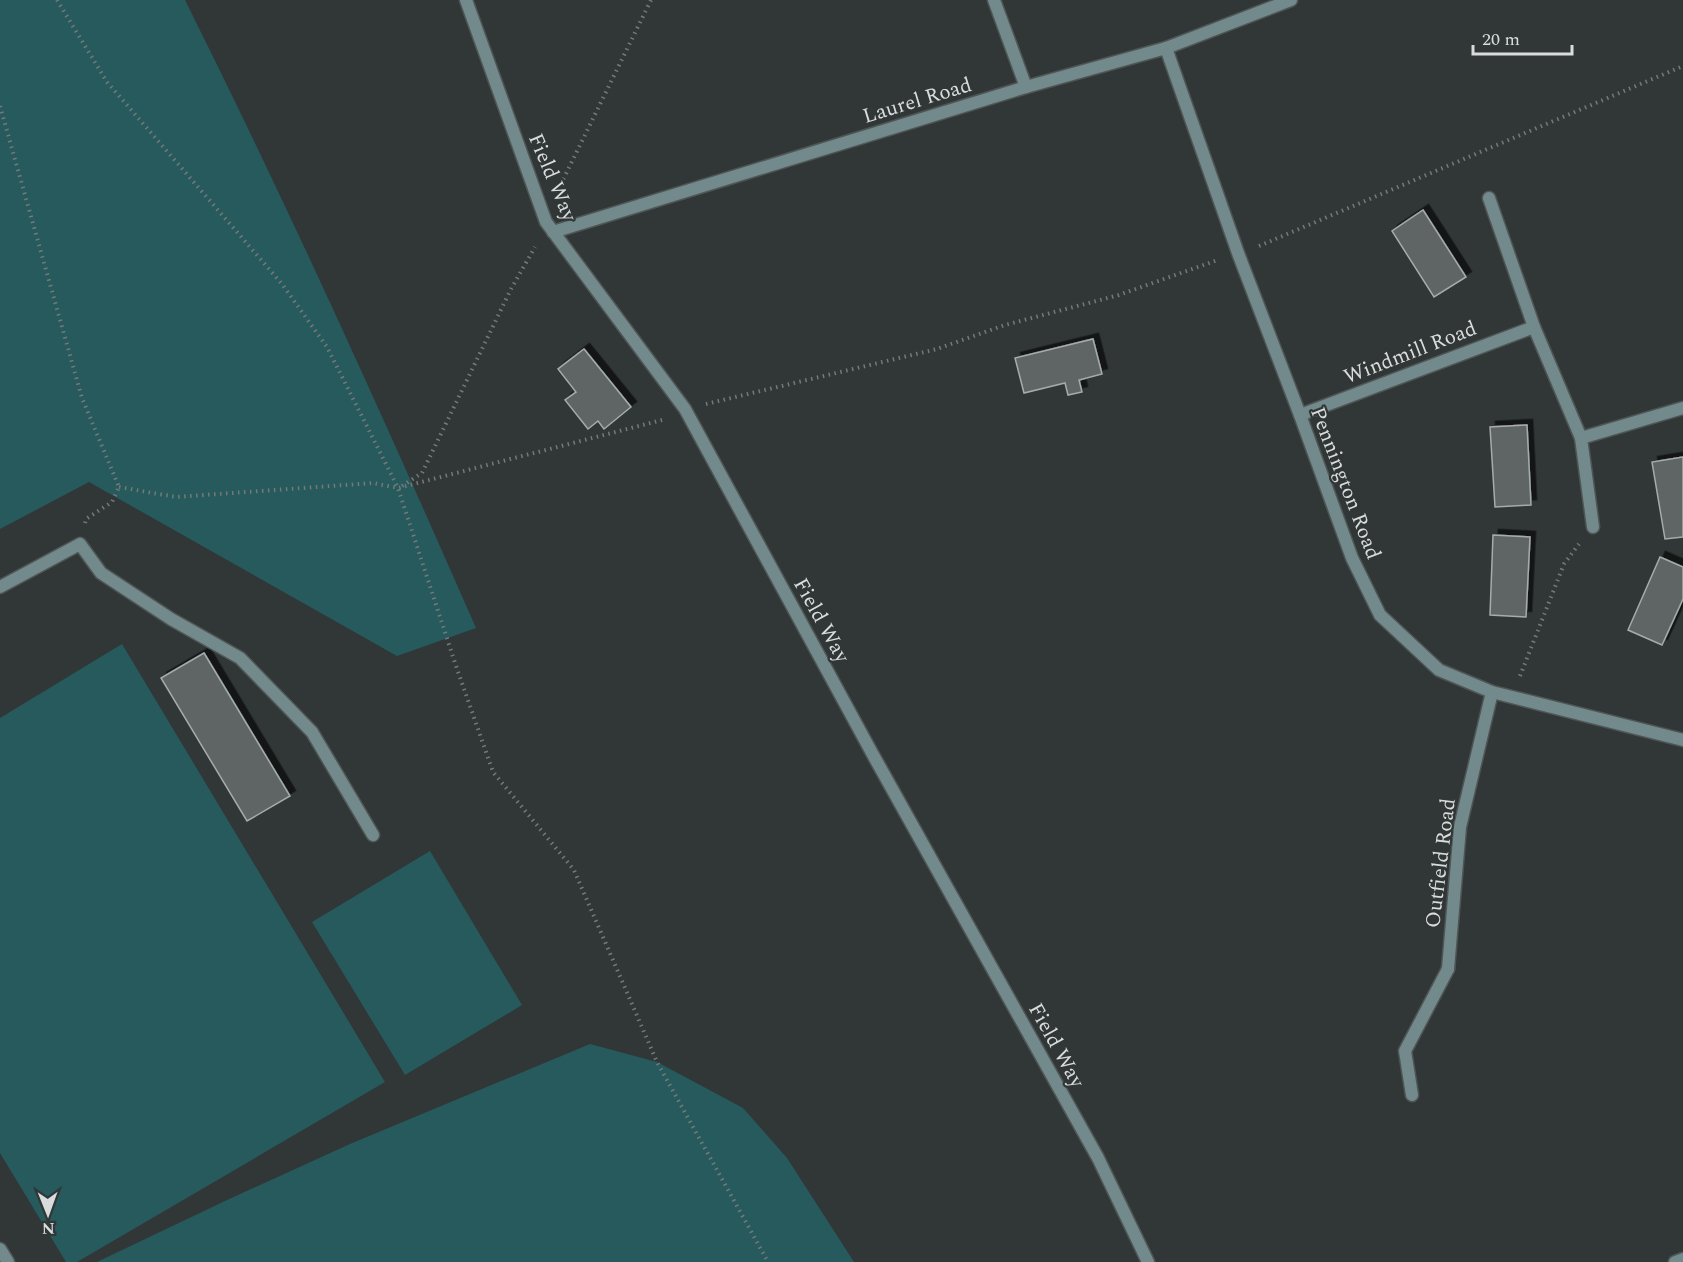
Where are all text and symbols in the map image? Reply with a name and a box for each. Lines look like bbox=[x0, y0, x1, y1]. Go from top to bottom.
scale bar bbox=[1473, 18, 1572, 56]
text: 20 m bbox=[1482, 26, 1520, 53]
street label: Laurel Road bbox=[859, 69, 976, 133]
street label: Field Way bbox=[519, 128, 585, 227]
street label: Windmill Road bbox=[1339, 313, 1482, 393]
street label: Pennington Road bbox=[1301, 402, 1389, 564]
street label: Field Way bbox=[785, 572, 858, 670]
street label: Outfield Road bbox=[1417, 796, 1465, 930]
street label: Field Way bbox=[1020, 997, 1093, 1095]
north arrow bbox=[18, 1184, 78, 1244]
text: N bbox=[42, 1216, 55, 1240]

